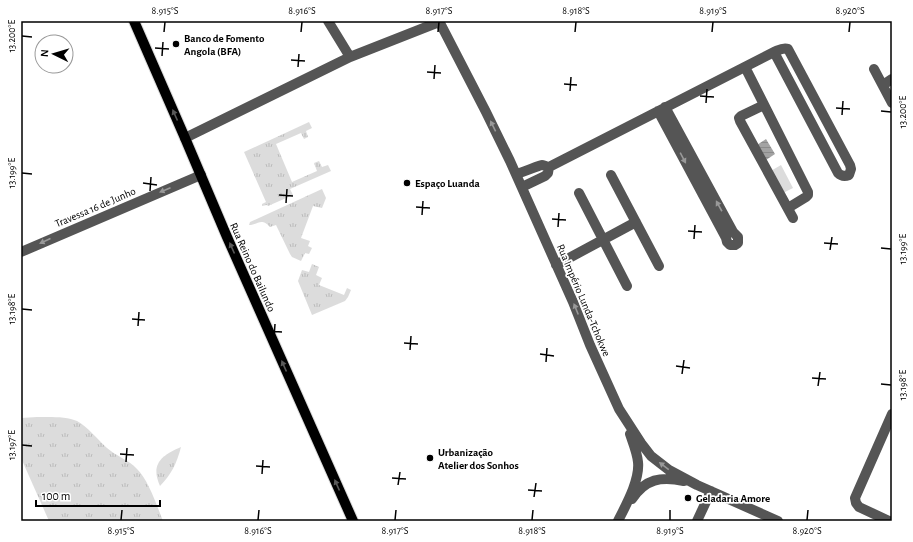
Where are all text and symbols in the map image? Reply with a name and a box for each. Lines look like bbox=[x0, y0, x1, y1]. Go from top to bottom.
text: 8.915°S bbox=[152, 6, 179, 16]
text: 8.916°S bbox=[288, 6, 316, 16]
text: 8.917°S bbox=[426, 6, 453, 16]
text: 8.918°S bbox=[562, 6, 590, 16]
text: 8.919°S bbox=[699, 6, 727, 16]
text: 8.920°S bbox=[835, 6, 865, 16]
text: 13.200°E bbox=[7, 19, 17, 52]
place label: Banco de Fomento Angola (BFA) bbox=[184, 33, 265, 57]
north arrow bbox=[34, 34, 74, 74]
marker: Banco de Fomento Angola (BFA) bbox=[171, 39, 181, 49]
text: N bbox=[39, 49, 50, 57]
text: 13.200°E bbox=[898, 95, 908, 128]
one-way arrow bbox=[172, 110, 178, 121]
one-way arrow bbox=[490, 121, 496, 132]
one-way arrow bbox=[680, 152, 687, 164]
text: 13.199°E bbox=[7, 158, 17, 188]
marker: Espaço Luanda bbox=[402, 178, 412, 188]
place label: Espaço Luanda bbox=[415, 178, 480, 189]
street label: Travessa 16 de Junho bbox=[53, 185, 137, 229]
one-way arrow bbox=[159, 187, 171, 193]
one-way arrow bbox=[715, 200, 722, 212]
street label: Rua Reino do Bailundo bbox=[228, 221, 277, 313]
text: 13.199°E bbox=[898, 234, 908, 264]
one-way arrow bbox=[40, 238, 51, 244]
one-way arrow bbox=[228, 241, 234, 253]
street label: Rua Império Lunda-Tchokwe bbox=[555, 243, 612, 358]
text: 13.198°E bbox=[7, 294, 17, 324]
one-way arrow bbox=[572, 302, 578, 314]
one-way arrow bbox=[281, 361, 287, 372]
text: 13.198°E bbox=[898, 370, 908, 400]
text: 13.197°E bbox=[7, 430, 17, 460]
place label: Urbanização Atelier dos Sonhos bbox=[438, 447, 519, 471]
marker: Urbanização Atelier dos Sonhos bbox=[425, 453, 435, 463]
one-way arrow bbox=[658, 461, 669, 470]
one-way arrow bbox=[334, 480, 340, 491]
scale bar bbox=[36, 482, 160, 508]
text: 100 m bbox=[42, 490, 70, 502]
marker: Geladaria Amore bbox=[683, 493, 693, 503]
place label: Geladaria Amore bbox=[696, 493, 770, 504]
text: 8.915°S bbox=[108, 526, 135, 536]
text: 8.916°S bbox=[244, 526, 272, 536]
text: 8.917°S bbox=[382, 526, 409, 536]
text: 8.918°S bbox=[518, 526, 546, 536]
text: 8.919°S bbox=[656, 526, 684, 536]
text: 8.920°S bbox=[792, 526, 822, 536]

